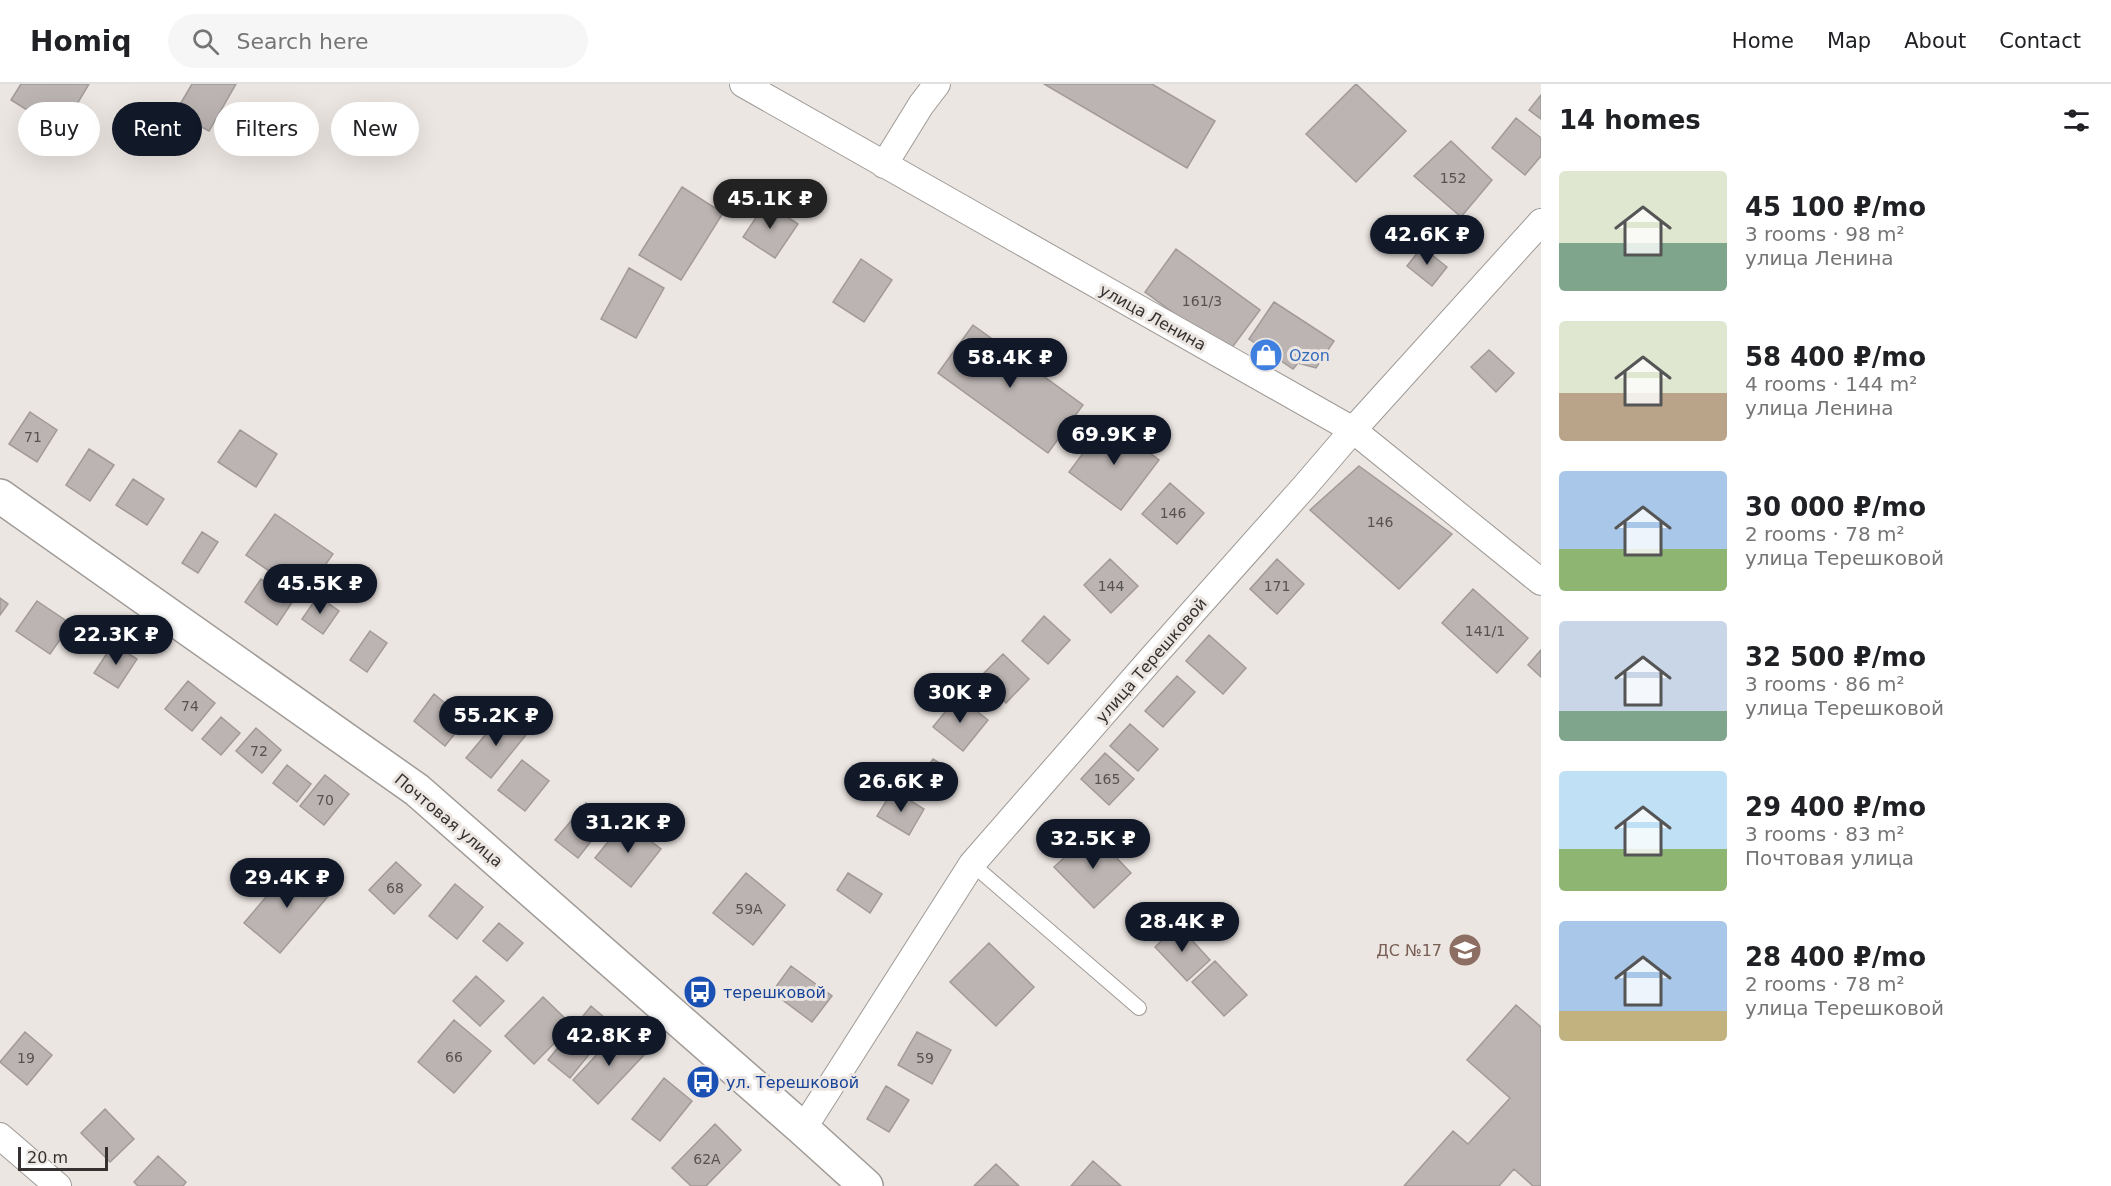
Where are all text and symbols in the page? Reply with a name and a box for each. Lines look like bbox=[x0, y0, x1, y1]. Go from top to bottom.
search box bbox=[168, 14, 588, 68]
text: Homiq bbox=[30, 25, 132, 58]
icon: search bbox=[189, 25, 222, 58]
text: Search here bbox=[237, 29, 369, 54]
text: Home bbox=[1732, 29, 1794, 53]
text: Map bbox=[1827, 29, 1871, 53]
text: About bbox=[1904, 29, 1966, 53]
text: Contact bbox=[1999, 29, 2081, 53]
chip: Buy bbox=[18, 102, 100, 156]
chip: Rent bbox=[112, 102, 202, 156]
chip: Filters bbox=[214, 102, 319, 156]
chip: New bbox=[331, 102, 419, 156]
icon: filters bbox=[2060, 104, 2093, 137]
text: 14 homes bbox=[1559, 105, 1701, 135]
house number: 152 bbox=[1440, 170, 1466, 186]
pin: 45.1K ₽ bbox=[715, 179, 825, 230]
text: 45.1K ₽ bbox=[727, 186, 813, 210]
text: 45 100 ₽/mo bbox=[1745, 192, 1926, 222]
icon: home bbox=[1607, 195, 1679, 267]
pin: 42.6K ₽ bbox=[1372, 215, 1482, 266]
text: 42.6K ₽ bbox=[1384, 222, 1470, 246]
text: 3 rooms · 98 m² bbox=[1745, 222, 1905, 246]
text: улица Ленина bbox=[1745, 246, 1894, 270]
street label: улица Ленина bbox=[1096, 280, 1209, 355]
house number: 161/3 bbox=[1182, 293, 1222, 309]
shop icon: Ozon bbox=[1248, 337, 1284, 373]
pin: 58.4K ₽ bbox=[955, 338, 1065, 389]
text: 58 400 ₽/mo bbox=[1745, 342, 1926, 372]
text: 58.4K ₽ bbox=[967, 345, 1053, 369]
icon: home bbox=[1607, 345, 1679, 417]
place label: Ozon bbox=[1289, 346, 1330, 365]
text: 4 rooms · 144 m² bbox=[1745, 372, 1917, 396]
text: улица Ленина bbox=[1745, 396, 1894, 420]
pin: 69.9K ₽ bbox=[1059, 415, 1169, 466]
text: 69.9K ₽ bbox=[1071, 422, 1157, 446]
house number: 71 bbox=[24, 429, 42, 445]
text: 30 000 ₽/mo bbox=[1745, 492, 1926, 522]
icon: home bbox=[1607, 495, 1679, 567]
house number: 146 bbox=[1160, 505, 1186, 521]
house number: 146 bbox=[1367, 514, 1393, 530]
text: 2 rooms · 78 m² bbox=[1745, 522, 1905, 546]
text: улица Терешковой bbox=[1745, 546, 1944, 570]
pin: 45.5K ₽ bbox=[265, 564, 375, 615]
text: 45.5K ₽ bbox=[277, 571, 363, 595]
house number: 144 bbox=[1098, 578, 1124, 594]
house number: 171 bbox=[1264, 578, 1290, 594]
street label: улица Терешковой bbox=[1092, 594, 1211, 727]
pin: 22.3K ₽ bbox=[61, 615, 171, 666]
text: 22.3K ₽ bbox=[73, 622, 159, 646]
house number: 141/1 bbox=[1465, 623, 1505, 639]
text: 32 500 ₽/mo bbox=[1745, 642, 1926, 672]
icon: home bbox=[1607, 645, 1679, 717]
text: 3 rooms · 86 m² bbox=[1745, 672, 1905, 696]
pin: 30K ₽ bbox=[918, 673, 1002, 724]
text: 30K ₽ bbox=[928, 680, 992, 704]
pin: 55.2K ₽ bbox=[441, 696, 551, 747]
text: улица Терешковой bbox=[1745, 696, 1944, 720]
house number: 74 bbox=[181, 698, 199, 714]
text: 55.2K ₽ bbox=[453, 703, 539, 727]
house number: 72 bbox=[250, 743, 268, 759]
pin: 26.6K ₽ bbox=[846, 762, 956, 813]
text: 26.6K ₽ bbox=[858, 769, 944, 793]
street label: Почтовая улица bbox=[391, 770, 507, 871]
house number: 165 bbox=[1094, 771, 1120, 787]
house number: 70 bbox=[316, 792, 334, 808]
text: 29 400 ₽/mo bbox=[1745, 792, 1926, 822]
icon: home bbox=[1607, 795, 1679, 867]
pin: 31.2K ₽ bbox=[573, 803, 683, 854]
text: 31.2K ₽ bbox=[585, 810, 671, 834]
pin: 32.5K ₽ bbox=[1038, 819, 1148, 870]
text: 3 rooms · 83 m² bbox=[1745, 822, 1905, 846]
text: 32.5K ₽ bbox=[1050, 826, 1136, 850]
text: Почтовая улица bbox=[1745, 846, 1914, 870]
pin: 29.4K ₽ bbox=[232, 858, 342, 909]
text: 29.4K ₽ bbox=[244, 865, 330, 889]
house number: 68 bbox=[386, 880, 404, 896]
house number: 59А bbox=[735, 901, 763, 917]
pin: 28.4K ₽ bbox=[1127, 902, 1237, 953]
text: 28.4K ₽ bbox=[1139, 909, 1225, 933]
school or university icon: ДС №17 bbox=[1447, 932, 1483, 968]
place label: ДС №17 bbox=[1376, 941, 1442, 960]
text: 28 400 ₽/mo bbox=[1745, 942, 1926, 972]
icon: home bbox=[1607, 945, 1679, 1017]
text: 2 rooms · 78 m² bbox=[1745, 972, 1905, 996]
bus stop icon: терешковой bbox=[682, 974, 718, 1010]
place label: терешковой bbox=[723, 983, 826, 1002]
text: улица Терешковой bbox=[1745, 996, 1944, 1020]
pin: 42.8K ₽ bbox=[554, 1016, 664, 1067]
text: 42.8K ₽ bbox=[566, 1023, 652, 1047]
house number: 66 bbox=[445, 1049, 463, 1065]
house number: 19 bbox=[17, 1050, 35, 1066]
house number: 59 bbox=[916, 1050, 934, 1066]
bus stop icon: ул. Терешковой bbox=[685, 1064, 721, 1100]
place label: ул. Терешковой bbox=[726, 1073, 859, 1092]
scale bar bbox=[18, 1144, 108, 1172]
text: 20 m bbox=[27, 1148, 68, 1167]
house number: 62А bbox=[693, 1151, 721, 1167]

